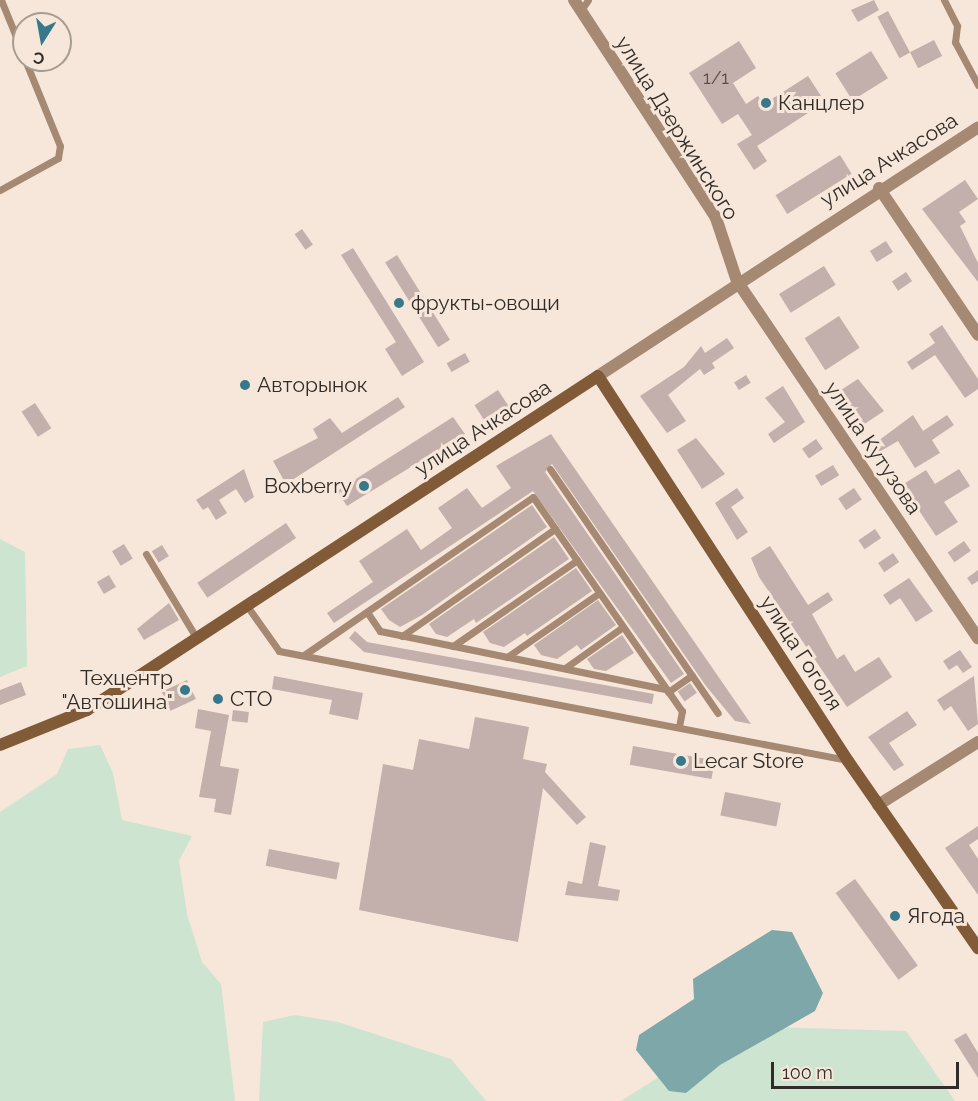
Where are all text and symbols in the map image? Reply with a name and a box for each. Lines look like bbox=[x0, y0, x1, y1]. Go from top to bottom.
north arrow bbox=[12, 12, 72, 72]
street label: улица Дзержинского bbox=[610, 31, 744, 225]
text: С bbox=[32, 48, 46, 69]
house number: 1/1 bbox=[703, 67, 729, 89]
place label: Канцлер bbox=[778, 90, 864, 116]
marker: Канцлер bbox=[759, 96, 773, 110]
street label: улица Ачкасова bbox=[815, 107, 963, 213]
place label: фрукты-овощи bbox=[411, 290, 560, 316]
marker: фрукты-овощи bbox=[392, 296, 406, 310]
place label: Авторынок bbox=[257, 372, 368, 398]
street label: улица Ачкасова bbox=[410, 374, 556, 482]
street label: улица Кутузова bbox=[819, 377, 927, 519]
marker: Авторынок bbox=[238, 378, 252, 392]
place label: Boxberry bbox=[264, 473, 352, 499]
marker: Boxberry bbox=[357, 479, 371, 493]
street label: улица Гоголя bbox=[755, 591, 847, 715]
place label: Техцентр "Автошина" bbox=[62, 665, 173, 715]
marker: Техцентр "Автошина" bbox=[178, 683, 192, 697]
place label: СТО bbox=[230, 686, 272, 712]
marker: СТО bbox=[211, 692, 225, 706]
place label: Lecar Store bbox=[693, 748, 804, 774]
marker: Lecar Store bbox=[674, 754, 688, 768]
place label: Ягода bbox=[907, 903, 965, 929]
marker: Ягода bbox=[888, 909, 902, 923]
scale bar bbox=[774, 1050, 962, 1088]
text: 100 m bbox=[782, 1062, 833, 1083]

